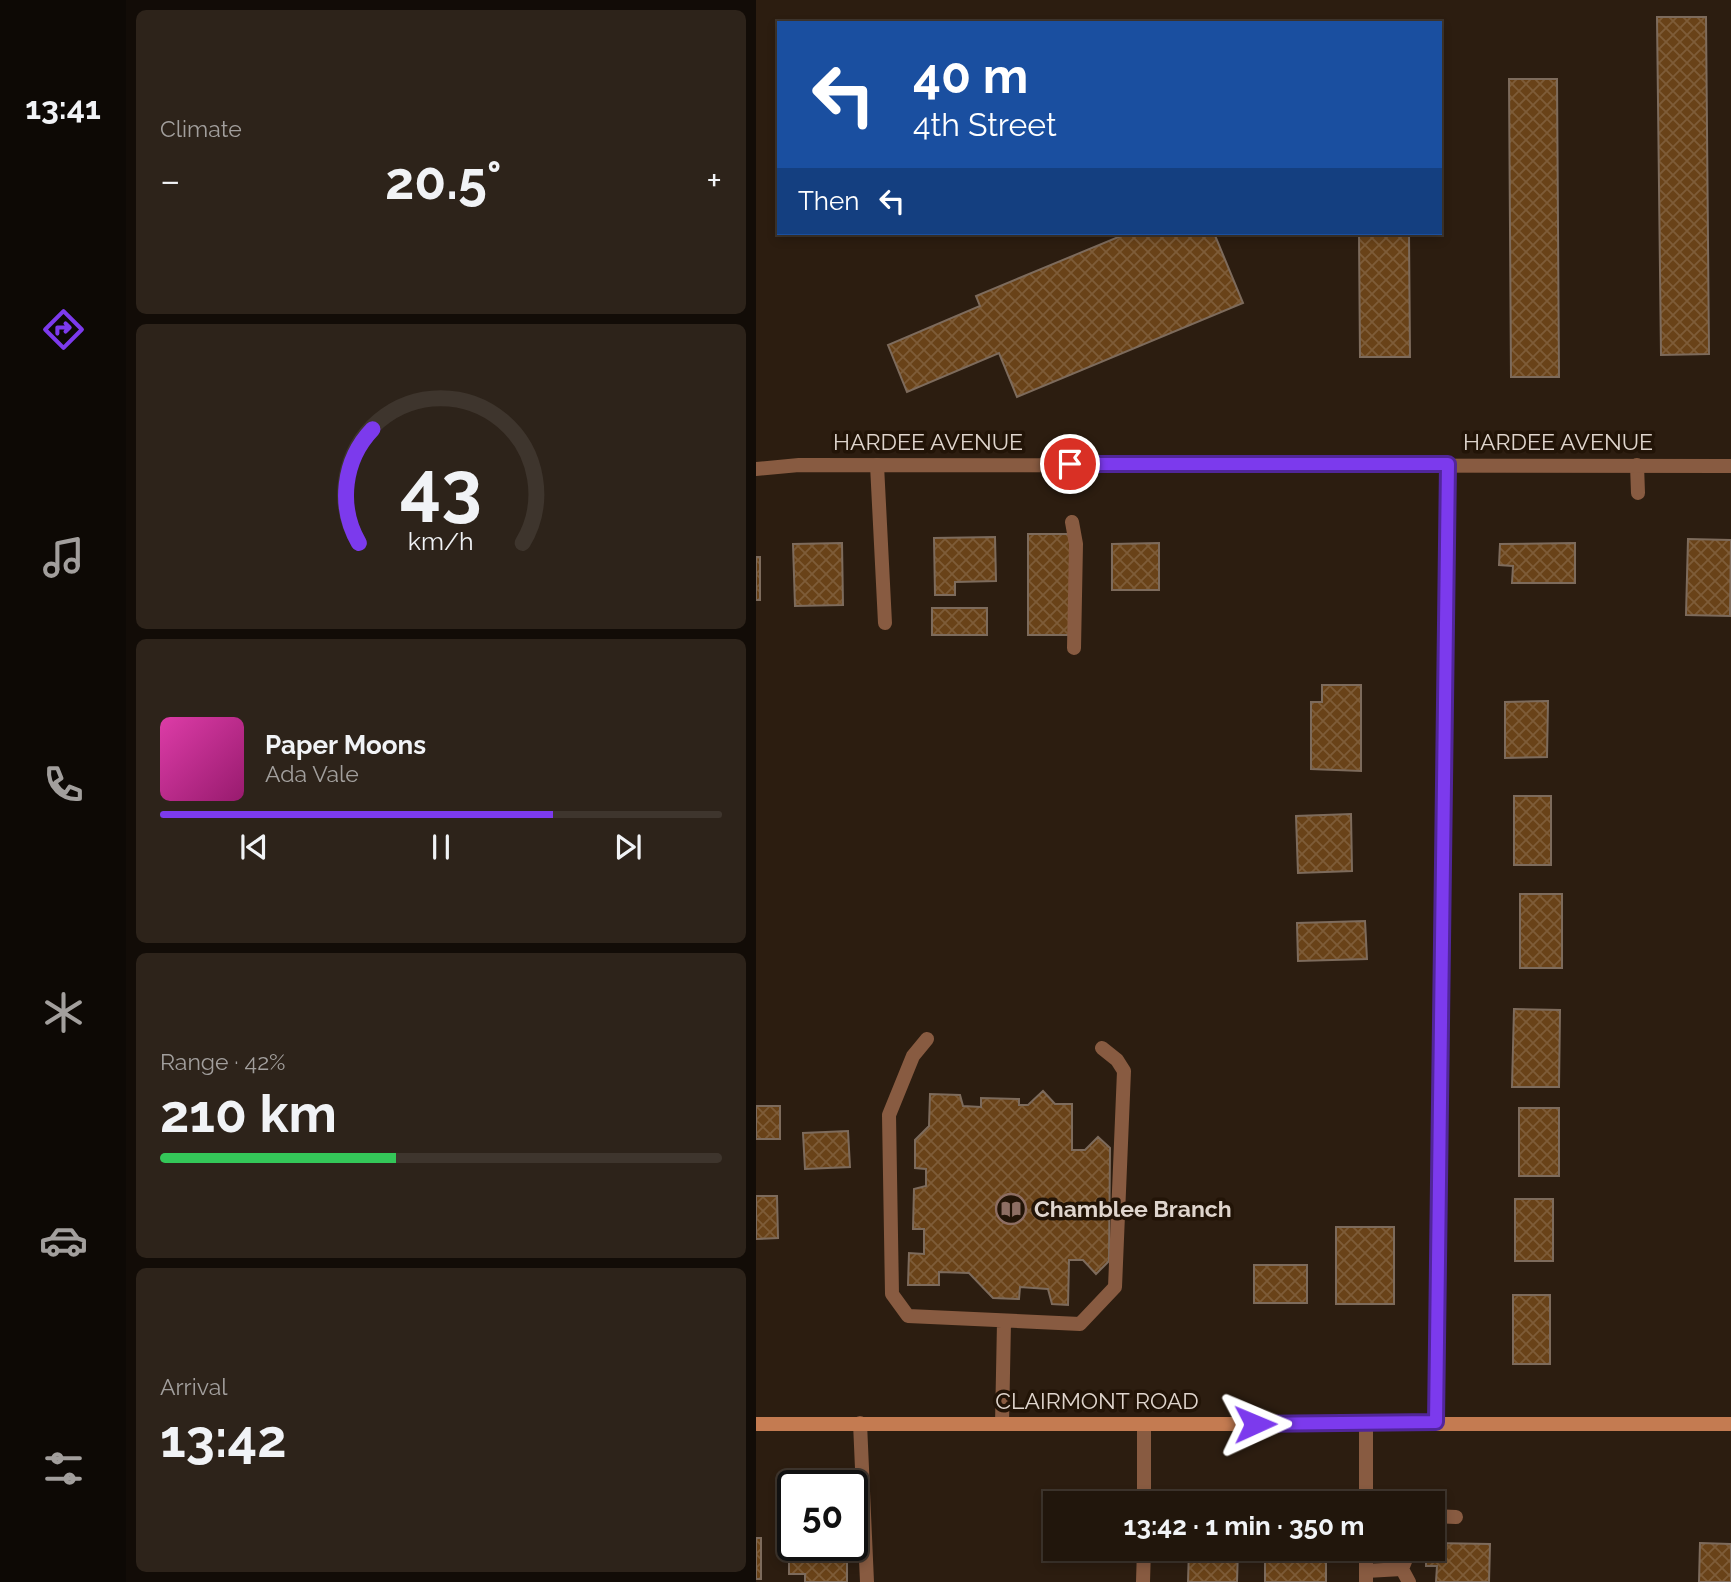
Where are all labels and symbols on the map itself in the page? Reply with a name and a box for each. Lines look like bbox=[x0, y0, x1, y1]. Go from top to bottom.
street label: HARDEE AVENUE bbox=[833, 428, 1023, 455]
street label: HARDEE AVENUE bbox=[1463, 428, 1653, 455]
pin bbox=[1040, 434, 1100, 494]
library icon: Chamblee Branch bbox=[994, 1192, 1028, 1226]
place label: Chamblee Branch bbox=[1034, 1195, 1232, 1222]
street label: CLAIRMONT ROAD bbox=[995, 1387, 1199, 1414]
position arrow bbox=[1218, 1387, 1292, 1461]
speed limit sign: 50 bbox=[777, 1470, 868, 1561]

